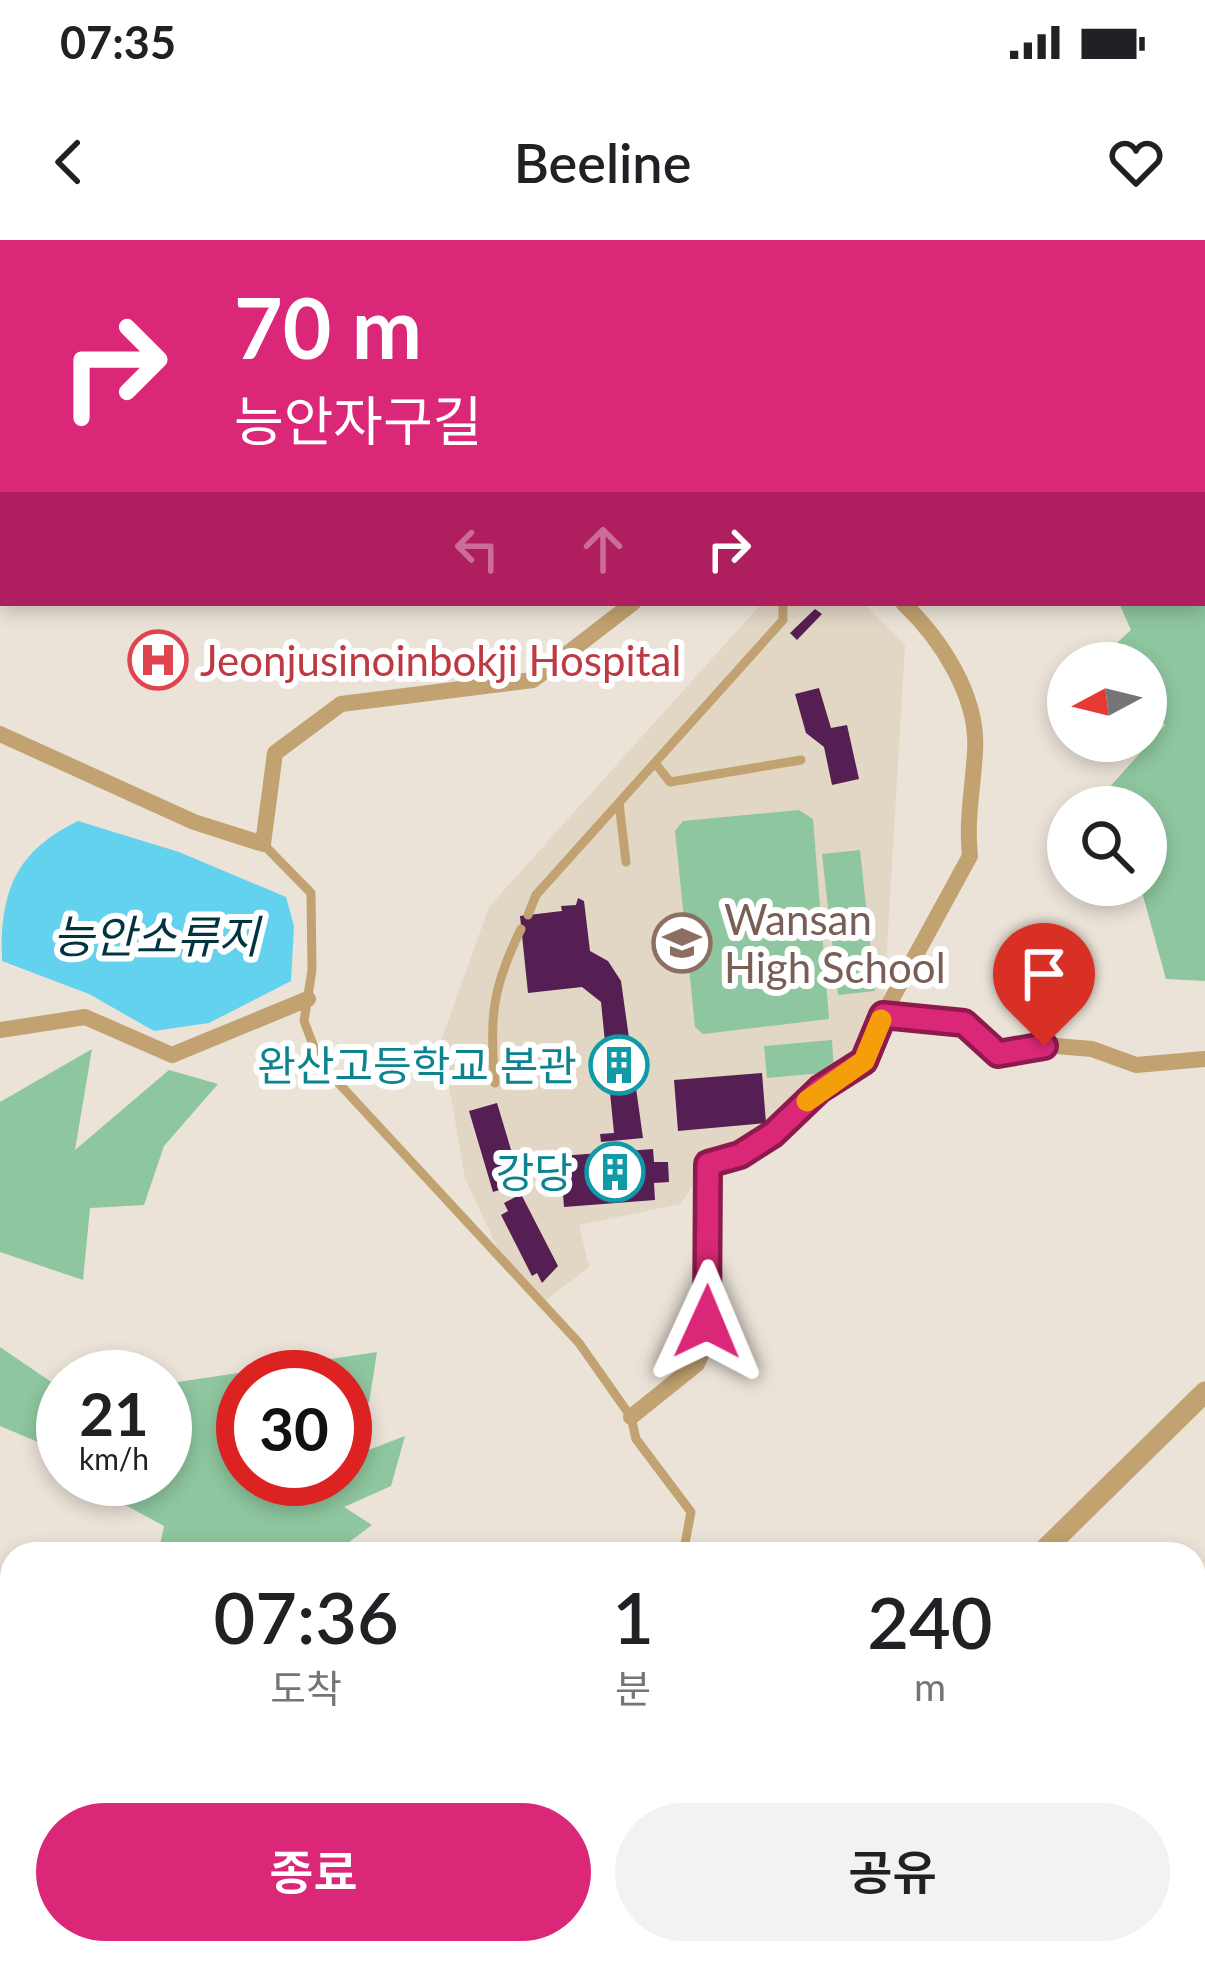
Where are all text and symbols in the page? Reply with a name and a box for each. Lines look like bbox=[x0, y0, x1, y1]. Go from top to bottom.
text: 07:35 bbox=[60, 15, 176, 69]
icon: back bbox=[36, 129, 102, 195]
icon: heart bbox=[1103, 129, 1169, 195]
text: Beeline bbox=[514, 130, 691, 195]
text: 70 m bbox=[234, 276, 422, 377]
icon: right bbox=[36, 288, 192, 444]
text: 능안자구길 bbox=[234, 388, 482, 453]
icon: left bbox=[444, 516, 510, 582]
icon: ahead bbox=[570, 516, 636, 582]
icon: right bbox=[696, 516, 762, 582]
hospital icon: Jeonjusinoinbokji Hospital bbox=[127, 629, 189, 691]
place label: Jeonjusinoinbokji Hospital bbox=[200, 635, 681, 685]
north arrow bbox=[1047, 642, 1167, 762]
map controls bbox=[1047, 642, 1167, 906]
button: search bbox=[1047, 786, 1167, 906]
place label: Wansan High School bbox=[724, 894, 946, 992]
water label: 능안소류지 bbox=[52, 909, 263, 963]
school or university icon: Wansan High School bbox=[651, 912, 713, 974]
pin bbox=[993, 923, 1095, 1046]
icon: arrive bbox=[1011, 941, 1077, 1007]
building icon: 완산고등학교 본관 bbox=[588, 1034, 650, 1096]
place label: 완산고등학교 본관 bbox=[257, 1040, 577, 1090]
building icon: 강당 bbox=[584, 1141, 646, 1203]
place label: 강당 bbox=[496, 1147, 573, 1197]
position arrow bbox=[644, 1259, 770, 1385]
speed limit sign: 30 bbox=[216, 1350, 372, 1506]
text: 21 bbox=[79, 1377, 149, 1449]
text: km/h bbox=[79, 1440, 149, 1476]
text: 07:36 bbox=[213, 1573, 399, 1659]
text: 1 bbox=[612, 1573, 654, 1659]
text: 240 bbox=[867, 1578, 993, 1664]
text: m bbox=[914, 1663, 946, 1709]
text: 도착 bbox=[270, 1665, 342, 1711]
text: 분 bbox=[615, 1665, 651, 1711]
button: 종료 bbox=[36, 1803, 591, 1941]
button: 공유 bbox=[615, 1803, 1170, 1941]

